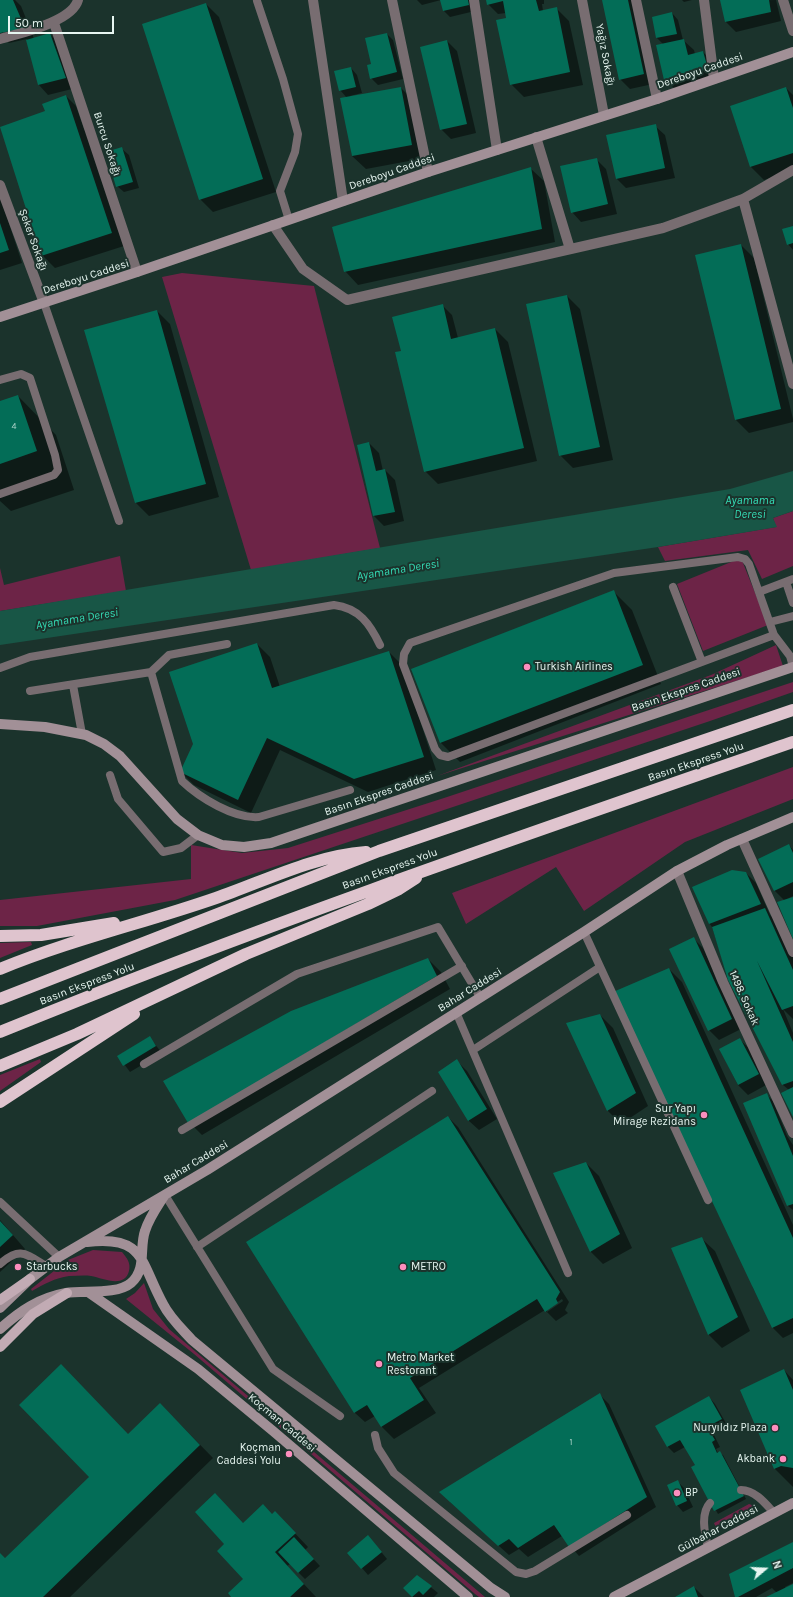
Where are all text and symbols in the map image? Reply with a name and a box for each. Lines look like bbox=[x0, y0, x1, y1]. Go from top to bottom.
scale bar bbox=[10, 8, 116, 34]
text: 50 m bbox=[15, 16, 43, 30]
street label: Yağız Sokağı bbox=[592, 23, 618, 87]
street label: Dereboyu Caddesi bbox=[655, 50, 745, 92]
street label: Burcu Sokağı bbox=[90, 110, 124, 178]
street label: Dereboyu Caddesi bbox=[347, 151, 437, 193]
street label: Şeker Sokağı bbox=[16, 207, 50, 273]
street label: Dereboyu Caddesi bbox=[41, 257, 131, 297]
house number: 4 bbox=[11, 421, 17, 431]
water label: Ayamama Deresi bbox=[725, 494, 775, 522]
water label: Ayamama Deresi bbox=[356, 556, 440, 584]
water label: Ayamama Deresi bbox=[35, 605, 119, 633]
place label: Turkish Airlines bbox=[535, 660, 613, 674]
marker: Turkish Airlines bbox=[522, 662, 532, 672]
street label: Basın Ekspres Caddesi bbox=[630, 665, 742, 715]
street label: Basın Ekspress Yolu bbox=[646, 739, 746, 785]
street label: Basın Ekspres Caddesi bbox=[323, 769, 435, 819]
street label: Basın Ekspress Yolu bbox=[340, 846, 440, 892]
street label: Basın Ekspress Yolu bbox=[38, 960, 136, 1008]
street label: Bahar Caddesi bbox=[436, 965, 504, 1015]
street label: 1498. Sokak bbox=[726, 969, 762, 1027]
place label: Sur Yapı Mirage Rezidans bbox=[613, 1102, 696, 1128]
marker: Sur Yapı Mirage Rezidans bbox=[699, 1110, 709, 1120]
street label: Bahar Caddesi bbox=[161, 1138, 231, 1186]
place label: Starbucks bbox=[26, 1260, 78, 1274]
place label: METRO bbox=[411, 1260, 446, 1274]
marker: Starbucks bbox=[13, 1262, 23, 1272]
marker: METRO bbox=[398, 1262, 408, 1272]
place label: Metro Market Restorant bbox=[387, 1351, 454, 1377]
marker: Metro Market Restorant bbox=[374, 1359, 384, 1369]
street label: Koçman Caddesi bbox=[245, 1391, 319, 1455]
place label: Nuryıldız Plaza bbox=[693, 1421, 767, 1435]
marker: Nuryıldız Plaza bbox=[770, 1423, 780, 1433]
house number: 1 bbox=[570, 1437, 572, 1447]
place label: Koçman Caddesi Yolu bbox=[217, 1441, 281, 1467]
marker: Koçman Caddesi Yolu bbox=[284, 1449, 294, 1459]
place label: Akbank bbox=[737, 1452, 775, 1466]
marker: Akbank bbox=[778, 1454, 788, 1464]
place label: BP bbox=[685, 1486, 698, 1500]
marker: BP bbox=[672, 1488, 682, 1498]
street label: Gülbahar Caddesi bbox=[676, 1502, 760, 1556]
north arrow bbox=[745, 1549, 785, 1589]
text: N bbox=[769, 1559, 784, 1571]

